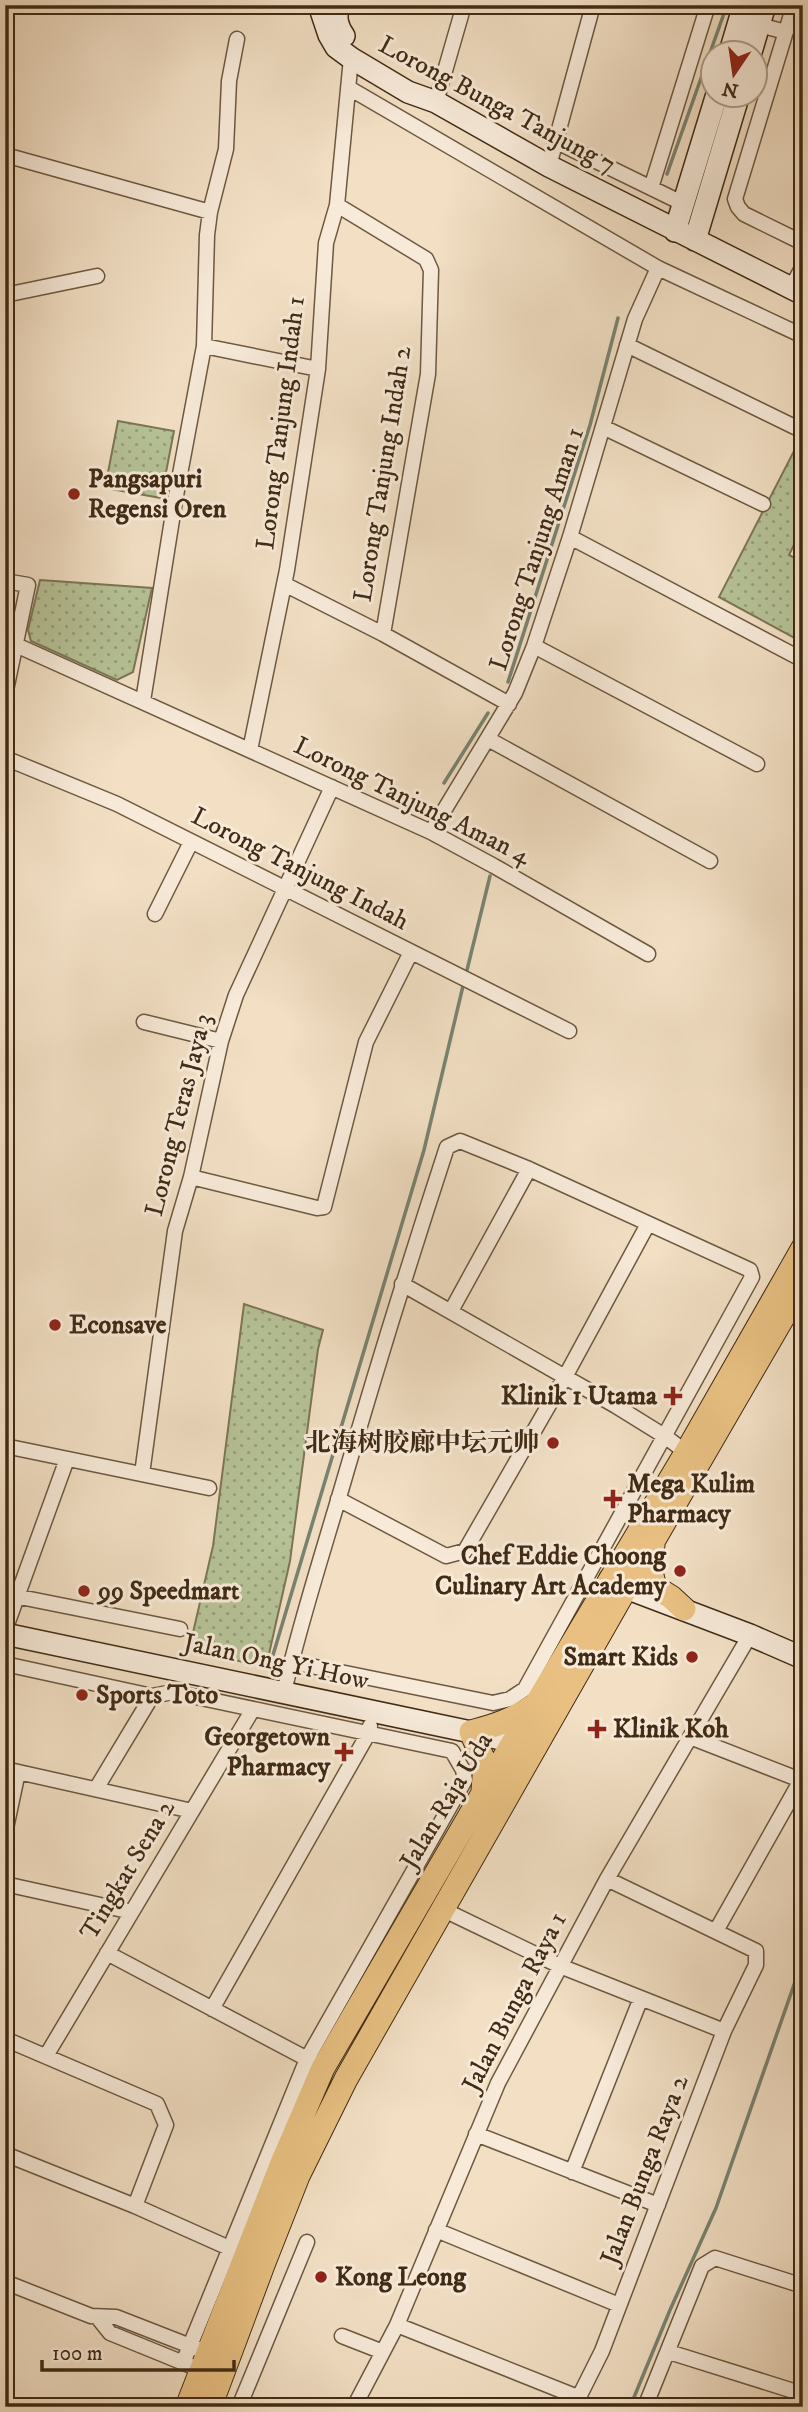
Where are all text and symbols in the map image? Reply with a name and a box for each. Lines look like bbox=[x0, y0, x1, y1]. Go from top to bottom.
street label: Lorong Bunga Tanjung 7 bbox=[373, 29, 621, 181]
north arrow bbox=[700, 38, 770, 108]
text: N bbox=[720, 76, 741, 102]
street label: Lorong Tanjung Indah 1 bbox=[249, 294, 313, 552]
street label: Lorong Tanjung Indah 2 bbox=[347, 344, 420, 604]
street label: Lorong Tanjung Aman 1 bbox=[482, 423, 592, 675]
place label: Pangsapuri Regensi Oren bbox=[88, 463, 227, 526]
marker: Pangsapuri Regensi Oren bbox=[66, 486, 82, 502]
street label: Lorong Tanjung Aman 4 bbox=[288, 729, 537, 873]
street label: Lorong Tanjung Indah bbox=[186, 800, 415, 938]
street label: Lorong Teras Jaya 3 bbox=[138, 1010, 220, 1220]
place label: Econsave bbox=[69, 1309, 167, 1342]
marker: Econsave bbox=[47, 1317, 63, 1333]
place label: Klinik 1 Utama bbox=[501, 1380, 658, 1413]
marker: Klinik 1 Utama bbox=[663, 1386, 683, 1406]
place label: 北海树胶廊中坛元帅 bbox=[305, 1427, 539, 1460]
marker: 北海树胶廊中坛元帅 bbox=[545, 1435, 561, 1451]
place label: Mega Kulim Pharmacy bbox=[627, 1468, 756, 1531]
marker: Mega Kulim Pharmacy bbox=[605, 1491, 621, 1507]
place label: Chef Eddie Choong Culinary Art Academy bbox=[435, 1540, 667, 1603]
marker: Chef Eddie Choong Culinary Art Academy bbox=[672, 1563, 688, 1579]
place label: 99 Speedmart bbox=[96, 1575, 240, 1608]
marker: 99 Speedmart bbox=[76, 1583, 92, 1599]
street label: Jalan Ong Yi How bbox=[178, 1626, 372, 1698]
place label: Smart Kids bbox=[564, 1641, 678, 1674]
marker: Smart Kids bbox=[684, 1649, 700, 1665]
place label: Sports Toto bbox=[96, 1679, 218, 1712]
marker: Sports Toto bbox=[74, 1687, 90, 1703]
place label: Klinik Koh bbox=[613, 1713, 729, 1746]
marker: Klinik Koh bbox=[587, 1719, 607, 1739]
place label: Georgetown Pharmacy bbox=[204, 1721, 331, 1784]
street label: Jalan Raja Uda bbox=[392, 1727, 501, 1877]
marker: Georgetown Pharmacy bbox=[336, 1744, 352, 1760]
street label: Tingkat Sena 2 bbox=[73, 1794, 183, 1946]
street label: Jalan Bunga Raya 1 bbox=[455, 1907, 575, 2099]
street label: Jalan Bunga Raya 2 bbox=[593, 2070, 696, 2271]
place label: Kong Leong bbox=[335, 2261, 467, 2294]
marker: Kong Leong bbox=[313, 2269, 329, 2285]
scale bar bbox=[42, 2328, 234, 2372]
text: 100 m bbox=[52, 2341, 103, 2367]

